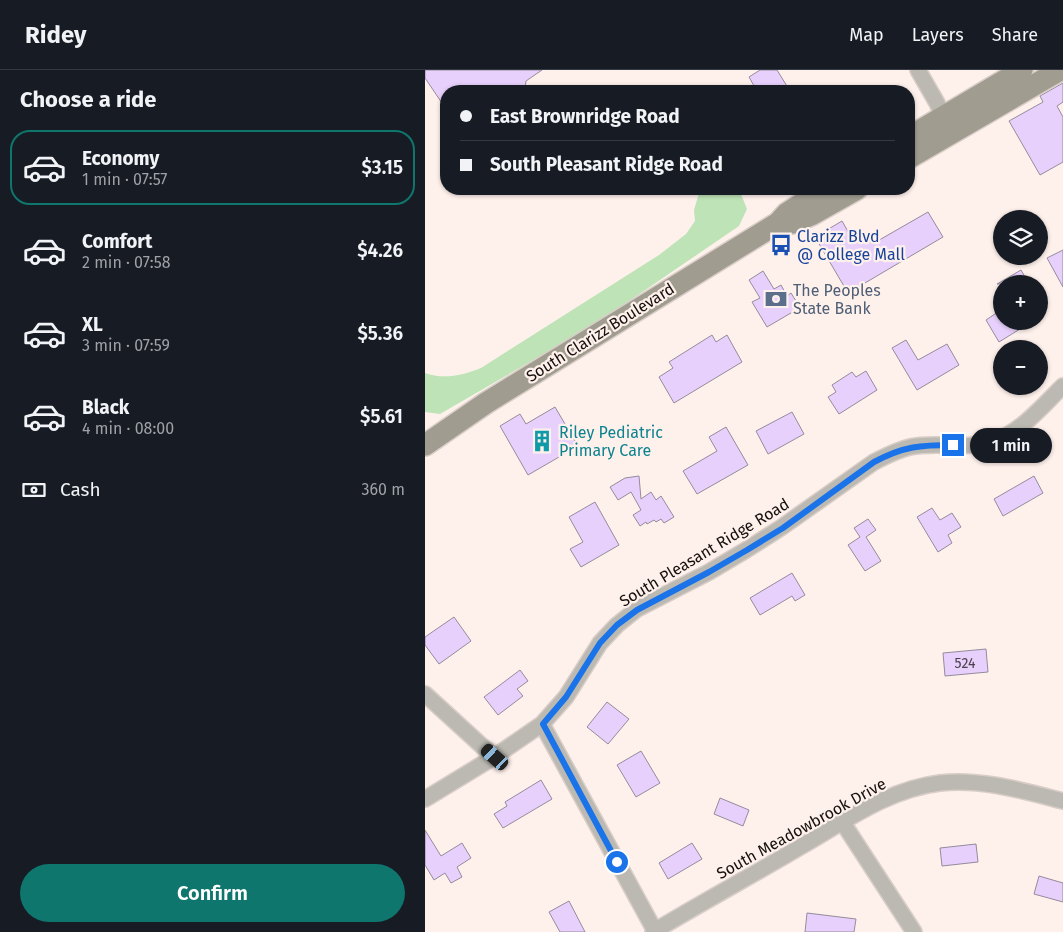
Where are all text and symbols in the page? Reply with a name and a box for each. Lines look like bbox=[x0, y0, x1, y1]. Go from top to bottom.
text: Ridey bbox=[25, 21, 86, 49]
text: Map bbox=[849, 24, 884, 46]
text: Layers bbox=[912, 24, 964, 46]
text: Share bbox=[992, 24, 1038, 46]
text: Choose a ride bbox=[20, 86, 156, 113]
text: East Brownridge Road bbox=[490, 105, 680, 128]
icon: car bbox=[22, 145, 67, 190]
text: Economy bbox=[82, 147, 159, 170]
text: South Pleasant Ridge Road bbox=[490, 153, 723, 176]
text: $3.15 bbox=[362, 156, 403, 179]
text: 1 min · 07:57 bbox=[82, 170, 167, 189]
map controls bbox=[993, 210, 1048, 395]
button: layers bbox=[993, 210, 1048, 265]
place label: Clarizz Blvd @ College Mall bbox=[797, 227, 905, 264]
icon: car bbox=[22, 228, 67, 273]
text: Comfort bbox=[82, 230, 152, 253]
bus stop icon: Clarizz Blvd @ College Mall bbox=[768, 232, 794, 258]
text: $4.26 bbox=[357, 239, 403, 262]
text: 2 min · 07:58 bbox=[82, 253, 171, 272]
button: + bbox=[993, 275, 1048, 330]
street label: South Clarizz Boulevard bbox=[523, 279, 678, 386]
place label: The Peoples State Bank bbox=[793, 281, 881, 318]
bank icon: The Peoples State Bank bbox=[763, 286, 789, 312]
icon: car bbox=[22, 311, 67, 356]
text: XL bbox=[82, 313, 103, 336]
text: $5.36 bbox=[357, 322, 403, 345]
text: 3 min · 07:59 bbox=[82, 336, 170, 355]
button: − bbox=[993, 340, 1048, 395]
icon: car bbox=[22, 394, 67, 439]
text: Black bbox=[82, 396, 129, 419]
text: $5.61 bbox=[360, 405, 403, 428]
text: 4 min · 08:00 bbox=[82, 419, 174, 438]
place label: Riley Pediatric Primary Care bbox=[559, 423, 663, 460]
building icon: Riley Pediatric Primary Care bbox=[529, 428, 555, 454]
callout: 1 min bbox=[971, 428, 1053, 462]
route end bbox=[942, 434, 964, 456]
text: 1 min bbox=[992, 436, 1030, 455]
icon: cash bbox=[20, 476, 48, 504]
text: Cash bbox=[60, 478, 101, 501]
text: 360 m bbox=[362, 480, 405, 499]
street label: South Pleasant Ridge Road bbox=[616, 494, 793, 611]
house number: 524 bbox=[955, 655, 976, 672]
car bbox=[478, 741, 511, 773]
street label: South Meadowbrook Drive bbox=[713, 774, 889, 883]
route start bbox=[606, 851, 628, 873]
button: Confirm bbox=[20, 864, 405, 922]

